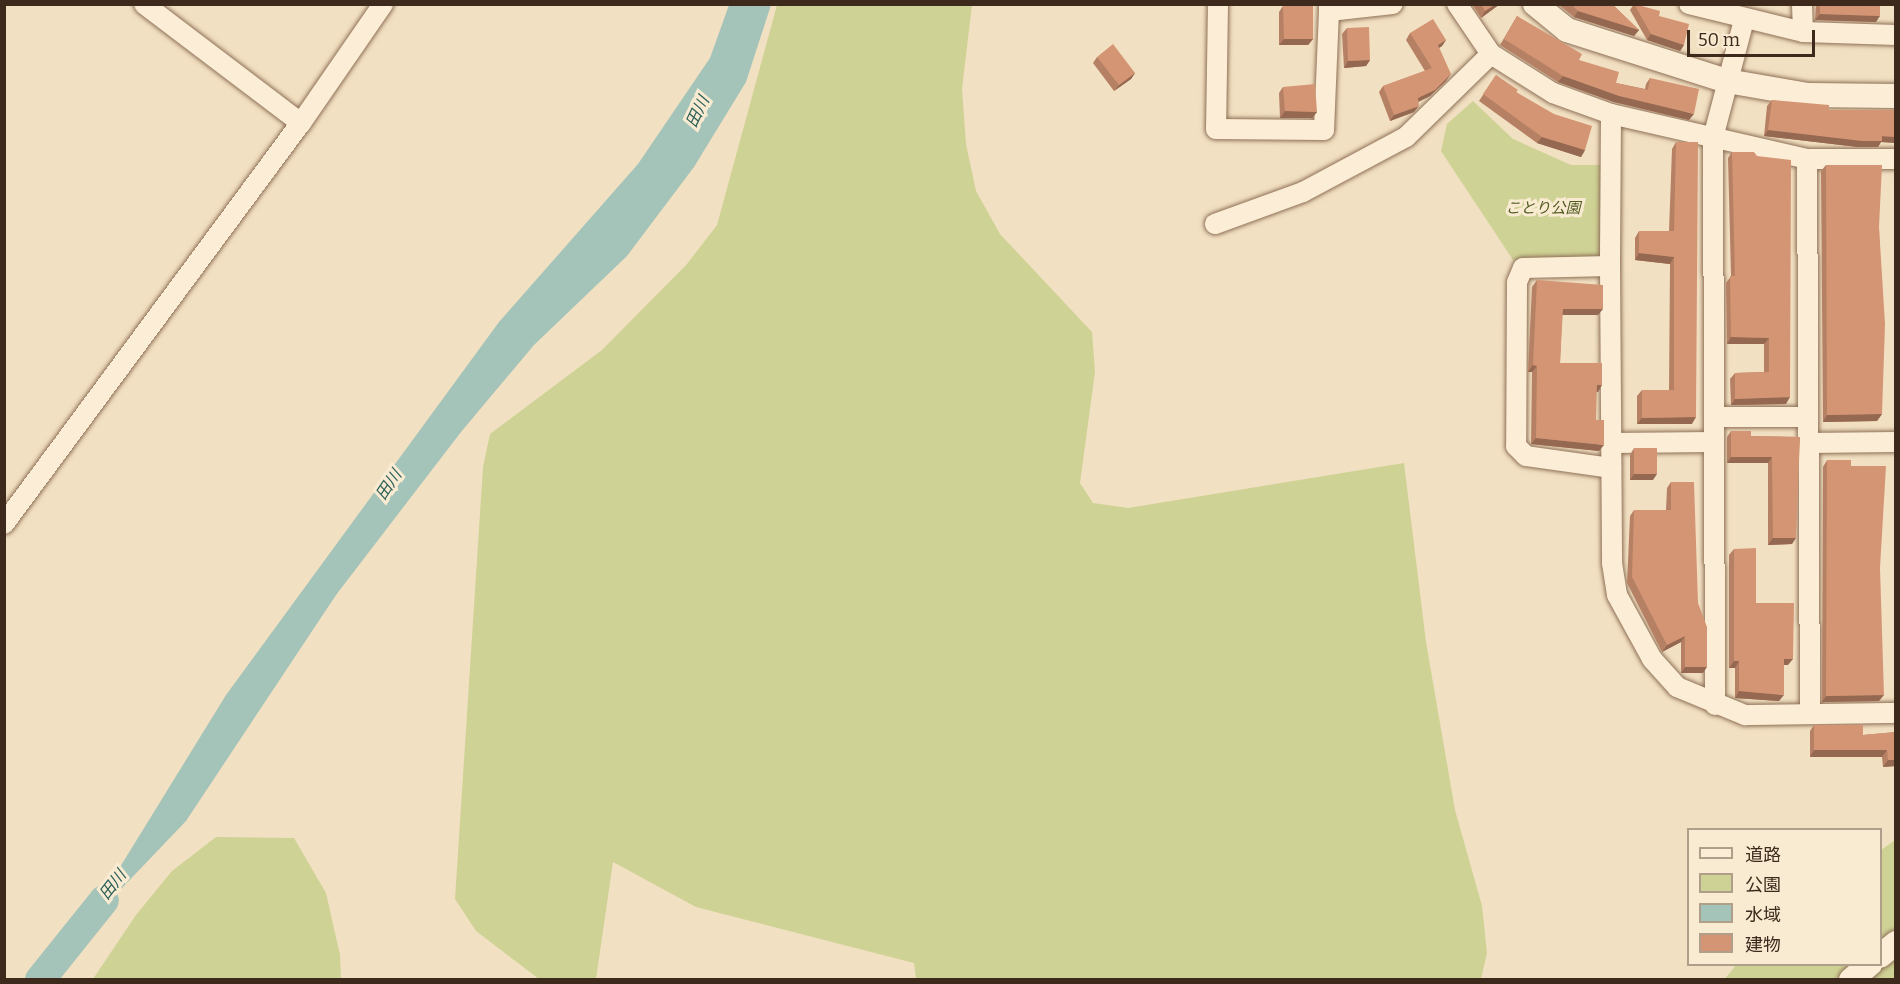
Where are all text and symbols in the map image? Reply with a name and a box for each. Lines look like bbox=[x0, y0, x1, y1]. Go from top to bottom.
scale bar bbox=[1690, 18, 1818, 56]
text: 50 m bbox=[1698, 29, 1740, 51]
water label: 田川 bbox=[682, 93, 714, 131]
park label: ことり公園 bbox=[1506, 200, 1580, 218]
water label: 田川 bbox=[372, 466, 406, 504]
legend bbox=[1687, 828, 1882, 966]
text: 道路 bbox=[1745, 844, 1781, 866]
water label: 田川 bbox=[96, 866, 130, 904]
text: 公園 bbox=[1745, 874, 1781, 896]
text: 水域 bbox=[1745, 904, 1781, 926]
text: 建物 bbox=[1745, 934, 1781, 956]

